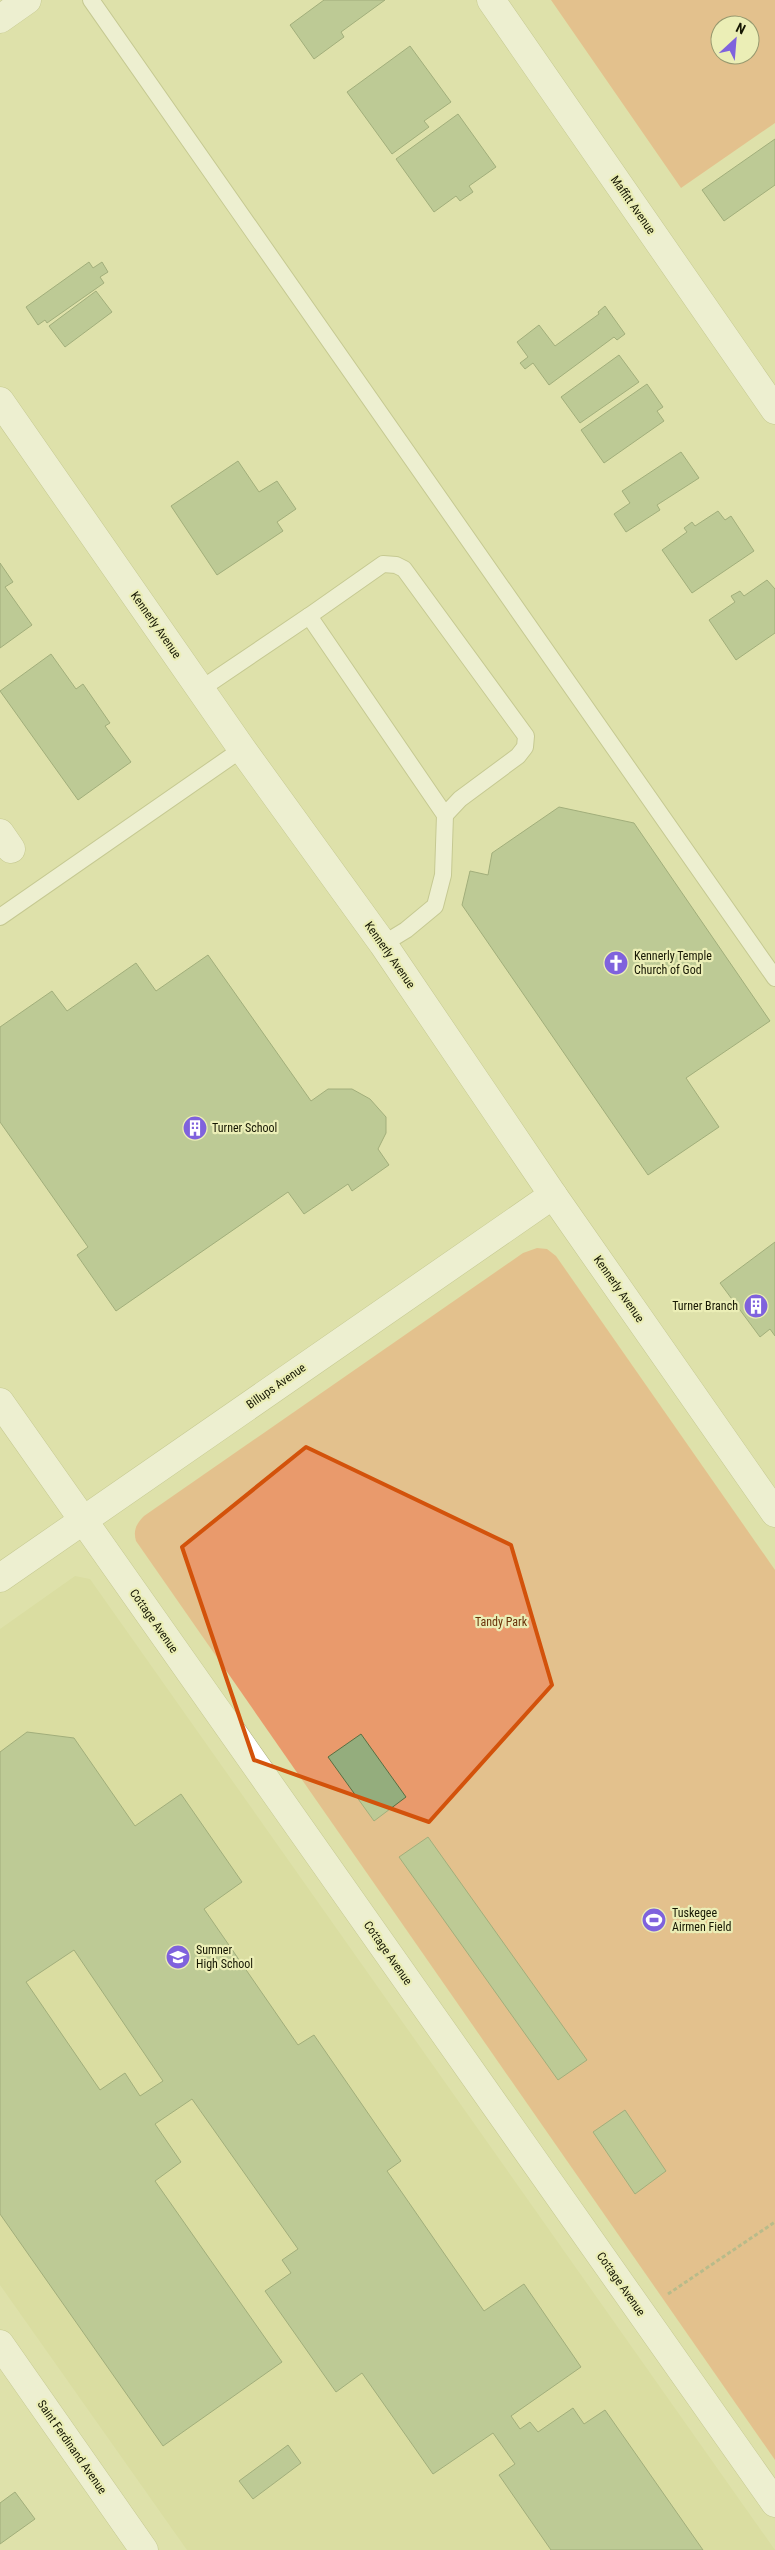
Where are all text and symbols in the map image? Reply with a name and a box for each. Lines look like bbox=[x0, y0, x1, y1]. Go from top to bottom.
north arrow bbox=[710, 15, 760, 65]
text: N bbox=[733, 19, 748, 37]
street label: Maffitt Avenue bbox=[608, 173, 658, 237]
street label: Kennerly Avenue bbox=[128, 589, 184, 661]
street label: Kennerly Avenue bbox=[362, 919, 418, 991]
place label: Kennerly Temple Church of God bbox=[634, 949, 712, 977]
church icon: Kennerly Temple Church of God bbox=[603, 950, 629, 976]
building icon: Turner School bbox=[182, 1115, 208, 1141]
place label: Turner School bbox=[212, 1121, 277, 1135]
street label: Kennerly Avenue bbox=[591, 1253, 647, 1325]
building icon: Turner Branch bbox=[743, 1293, 769, 1319]
place label: Turner Branch bbox=[672, 1299, 738, 1313]
street label: Billups Avenue bbox=[244, 1360, 309, 1412]
street label: Cottage Avenue bbox=[127, 1586, 181, 1656]
park label: Tandy Park bbox=[475, 1615, 528, 1629]
place label: Tuskegee Airmen Field bbox=[672, 1906, 731, 1934]
sports icon: Tuskegee Airmen Field bbox=[641, 1907, 667, 1933]
street label: Cottage Avenue bbox=[361, 1918, 415, 1988]
place label: Sumner High School bbox=[196, 1943, 253, 1971]
school or university icon: Sumner High School bbox=[165, 1944, 191, 1970]
street label: Cottage Avenue bbox=[594, 2249, 648, 2319]
street label: Saint Ferdinand Avenue bbox=[34, 2398, 110, 2497]

